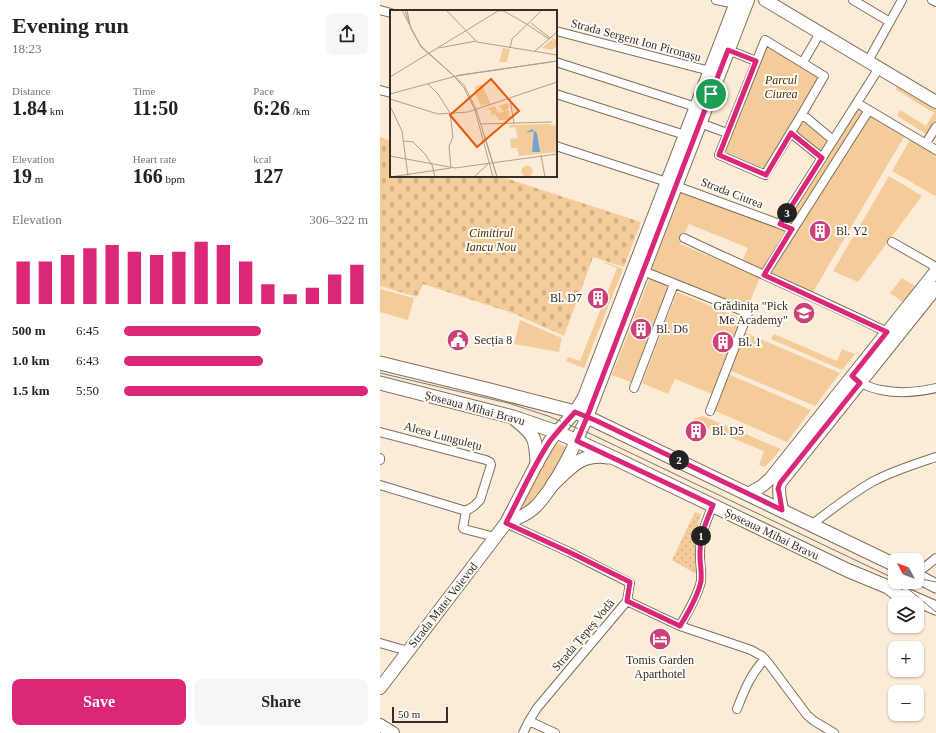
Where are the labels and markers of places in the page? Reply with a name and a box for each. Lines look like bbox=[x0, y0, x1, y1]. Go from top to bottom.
pin bbox=[694, 77, 728, 111]
pin: 3 bbox=[777, 203, 797, 223]
building icon: Bl. Y2 bbox=[807, 218, 833, 244]
place label: Bl. Y2 bbox=[836, 224, 868, 238]
building icon: Bl. D7 bbox=[585, 285, 611, 311]
place label: Bl. D7 bbox=[550, 291, 582, 305]
place label: Grădinița "Pick Me Academy" bbox=[713, 299, 788, 327]
school or university icon: Grădinița "Pick Me Academy" bbox=[791, 300, 817, 326]
building icon: Bl. D6 bbox=[628, 316, 654, 342]
place label: Bl. D6 bbox=[656, 322, 688, 336]
public building icon: Secția 8 bbox=[445, 327, 471, 353]
building icon: Bl. 1 bbox=[710, 329, 736, 355]
place label: Secția 8 bbox=[474, 333, 512, 347]
place label: Bl. 1 bbox=[738, 335, 761, 349]
building icon: Bl. D5 bbox=[683, 418, 709, 444]
place label: Bl. D5 bbox=[712, 424, 744, 438]
pin: 2 bbox=[669, 450, 689, 470]
pin: 1 bbox=[691, 526, 711, 546]
hotel icon: Tomis Garden Aparthotel bbox=[647, 626, 673, 652]
place label: Tomis Garden Aparthotel bbox=[626, 653, 694, 681]

